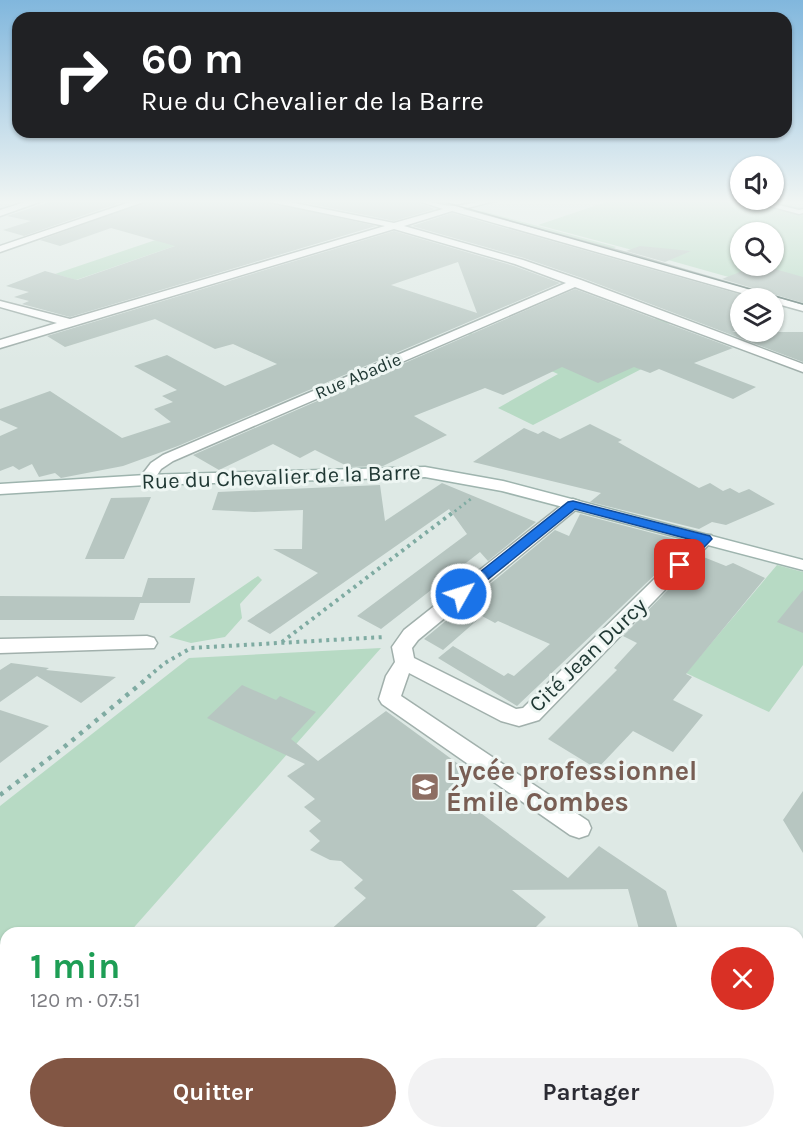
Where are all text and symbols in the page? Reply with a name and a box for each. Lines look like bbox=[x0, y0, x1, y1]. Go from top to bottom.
text: 60 m bbox=[141, 34, 244, 84]
icon: right bbox=[42, 36, 120, 114]
text: Rue du Chevalier de la Barre bbox=[141, 85, 484, 117]
map controls bbox=[730, 156, 784, 342]
button: sound bbox=[730, 156, 784, 210]
button: search bbox=[730, 222, 784, 276]
button: layers bbox=[730, 288, 784, 342]
street label: Rue Abadie bbox=[312, 348, 404, 404]
street label: Rue du Chevalier de la Barre bbox=[141, 459, 421, 495]
pin bbox=[654, 539, 705, 590]
icon: arrive bbox=[663, 548, 696, 581]
position arrow bbox=[429, 562, 493, 626]
street label: Cité Jean Durcy bbox=[524, 593, 652, 717]
place label: Lycée professionnel Émile Combes bbox=[446, 755, 697, 818]
school or university icon: Lycée professionnel Émile Combes bbox=[409, 771, 441, 803]
text: 1 min bbox=[30, 945, 120, 987]
button: close bbox=[711, 947, 774, 1010]
text: 120 m · 07:51 bbox=[30, 989, 140, 1012]
button: Quitter bbox=[30, 1058, 396, 1127]
button: Partager bbox=[408, 1058, 774, 1127]

